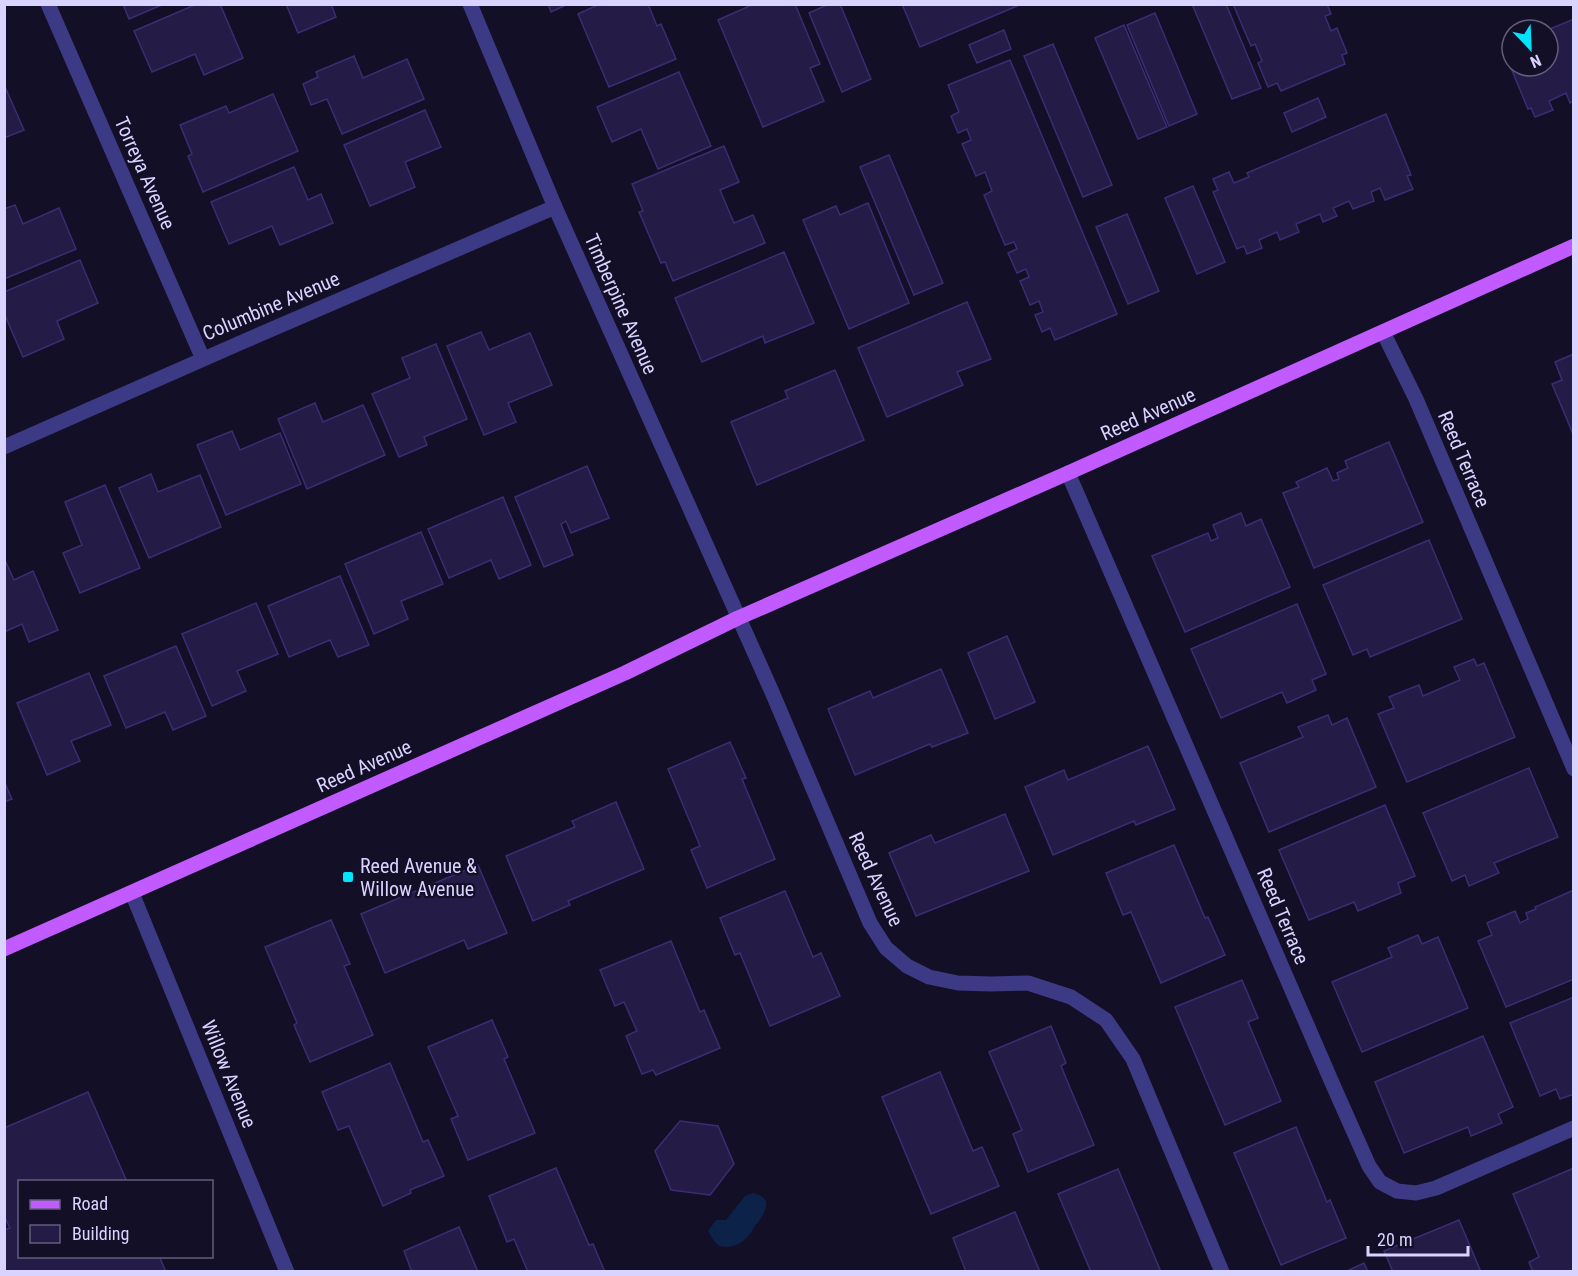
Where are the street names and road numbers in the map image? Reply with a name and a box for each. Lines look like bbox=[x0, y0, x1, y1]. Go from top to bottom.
street label: Torreya Avenue bbox=[109, 113, 181, 233]
street label: Timberpine Avenue bbox=[579, 230, 663, 378]
street label: Columbine Avenue bbox=[199, 266, 343, 346]
street label: Reed Avenue bbox=[1097, 382, 1199, 446]
street label: Reed Terrace bbox=[1433, 407, 1495, 511]
street label: Reed Avenue bbox=[313, 734, 415, 798]
street label: Reed Avenue bbox=[844, 828, 908, 930]
street label: Reed Terrace bbox=[1252, 864, 1314, 968]
street label: Willow Avenue bbox=[196, 1017, 262, 1131]

